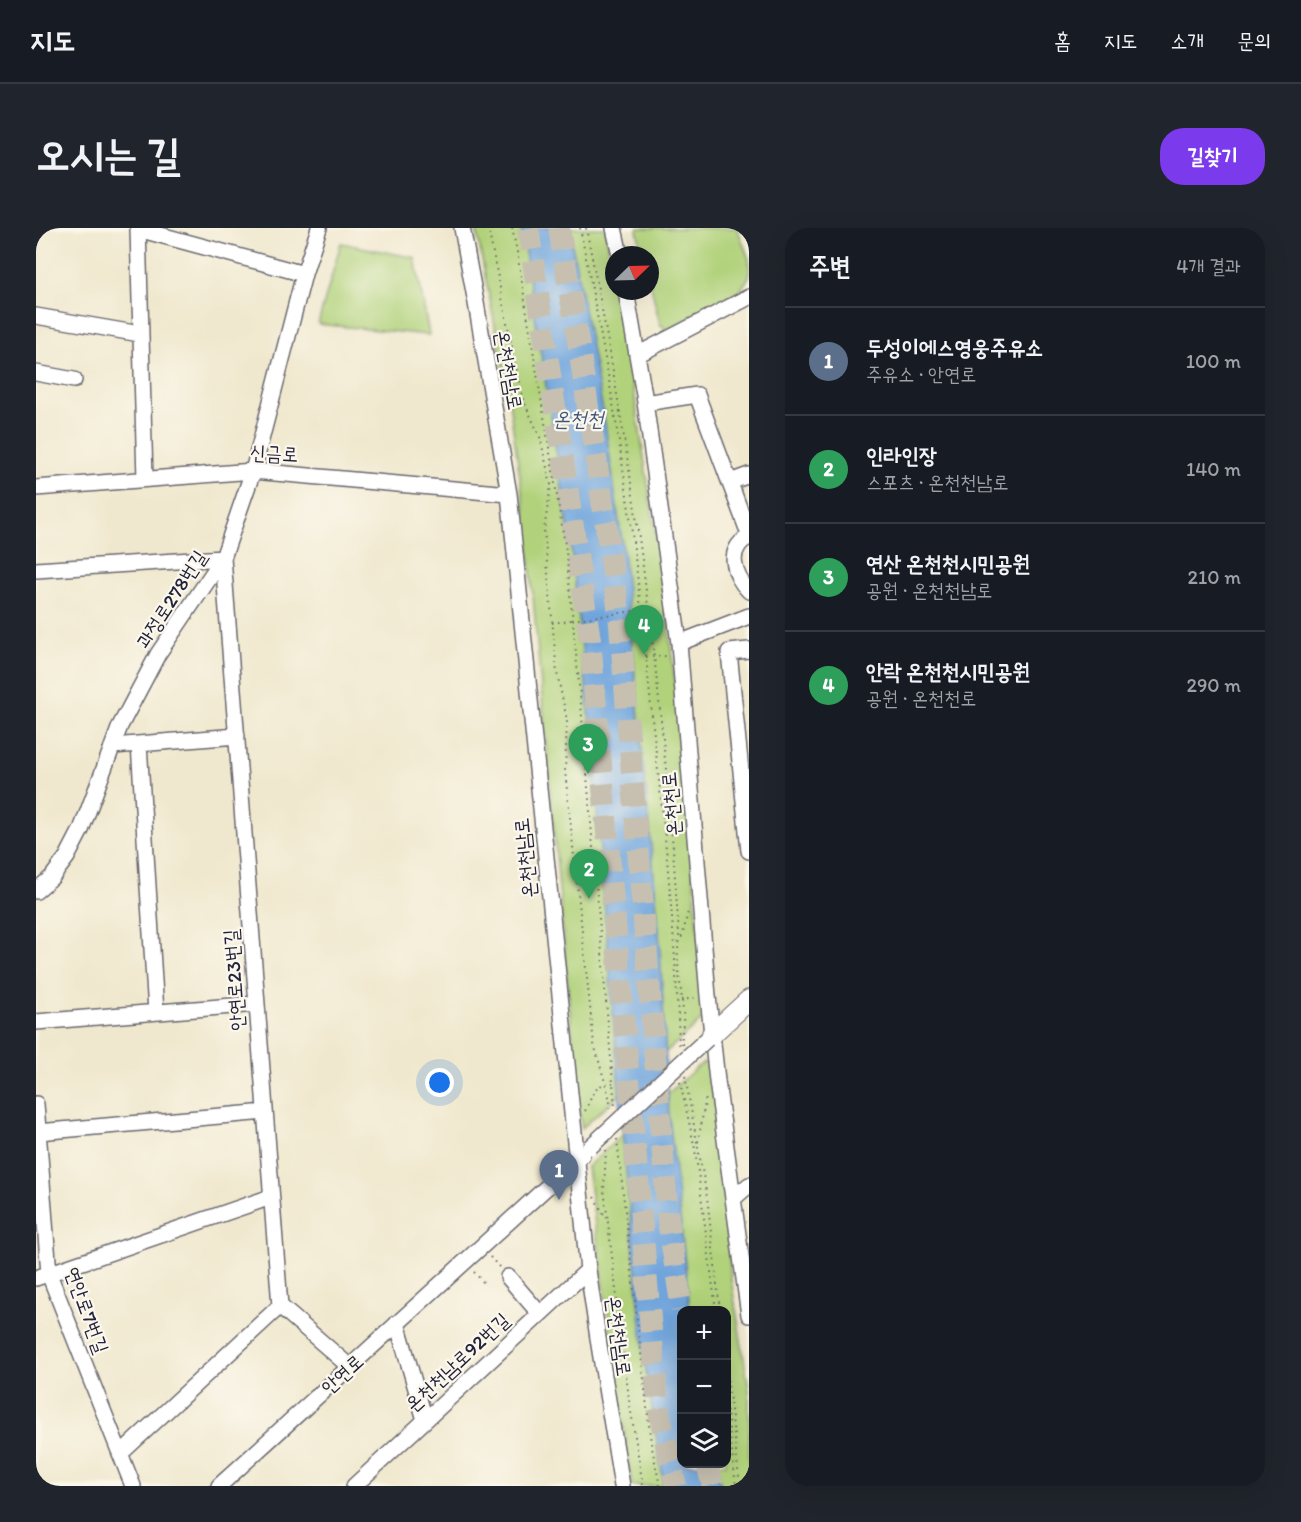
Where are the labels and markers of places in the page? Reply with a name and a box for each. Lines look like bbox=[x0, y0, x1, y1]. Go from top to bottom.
pin: 4 bbox=[624, 606, 664, 655]
pin: 3 bbox=[568, 724, 608, 774]
pin: 2 bbox=[570, 850, 608, 899]
pin: 1 bbox=[540, 1150, 578, 1200]

